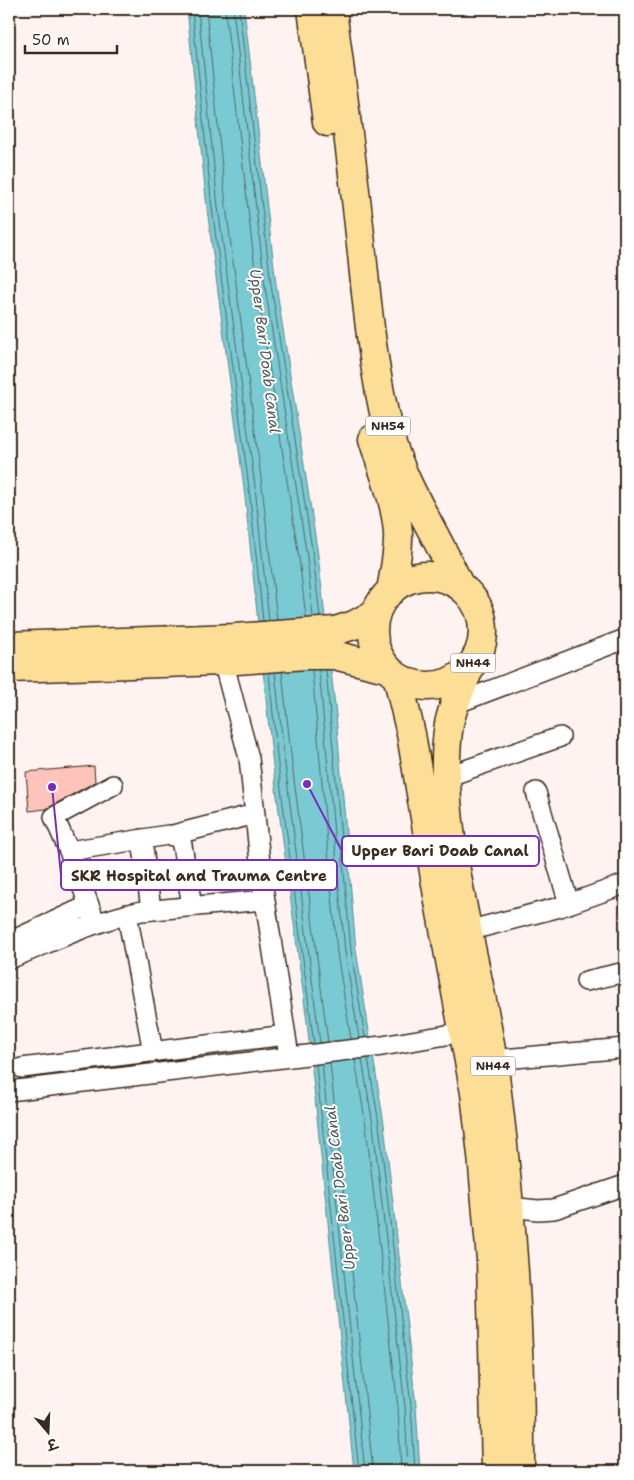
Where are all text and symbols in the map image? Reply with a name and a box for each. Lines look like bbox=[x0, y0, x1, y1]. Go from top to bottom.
scale bar bbox=[25, 22, 118, 54]
text: 50 m bbox=[32, 30, 70, 50]
water label: Upper Bari Doab Canal bbox=[245, 268, 285, 435]
road number: NH54 bbox=[366, 416, 410, 436]
road number: NH44 bbox=[450, 654, 496, 672]
callout: Upper Bari Doab Canal bbox=[342, 836, 539, 866]
text: Upper Bari Doab Canal bbox=[351, 841, 529, 861]
callout: SKR Hospital and Trauma Centre bbox=[61, 860, 337, 890]
text: SKR Hospital and Trauma Centre bbox=[71, 866, 327, 886]
road number: NH44 bbox=[470, 1056, 516, 1076]
water label: Upper Bari Doab Canal bbox=[320, 1104, 360, 1271]
north arrow bbox=[22, 1408, 72, 1458]
text: उ bbox=[43, 1434, 61, 1455]

